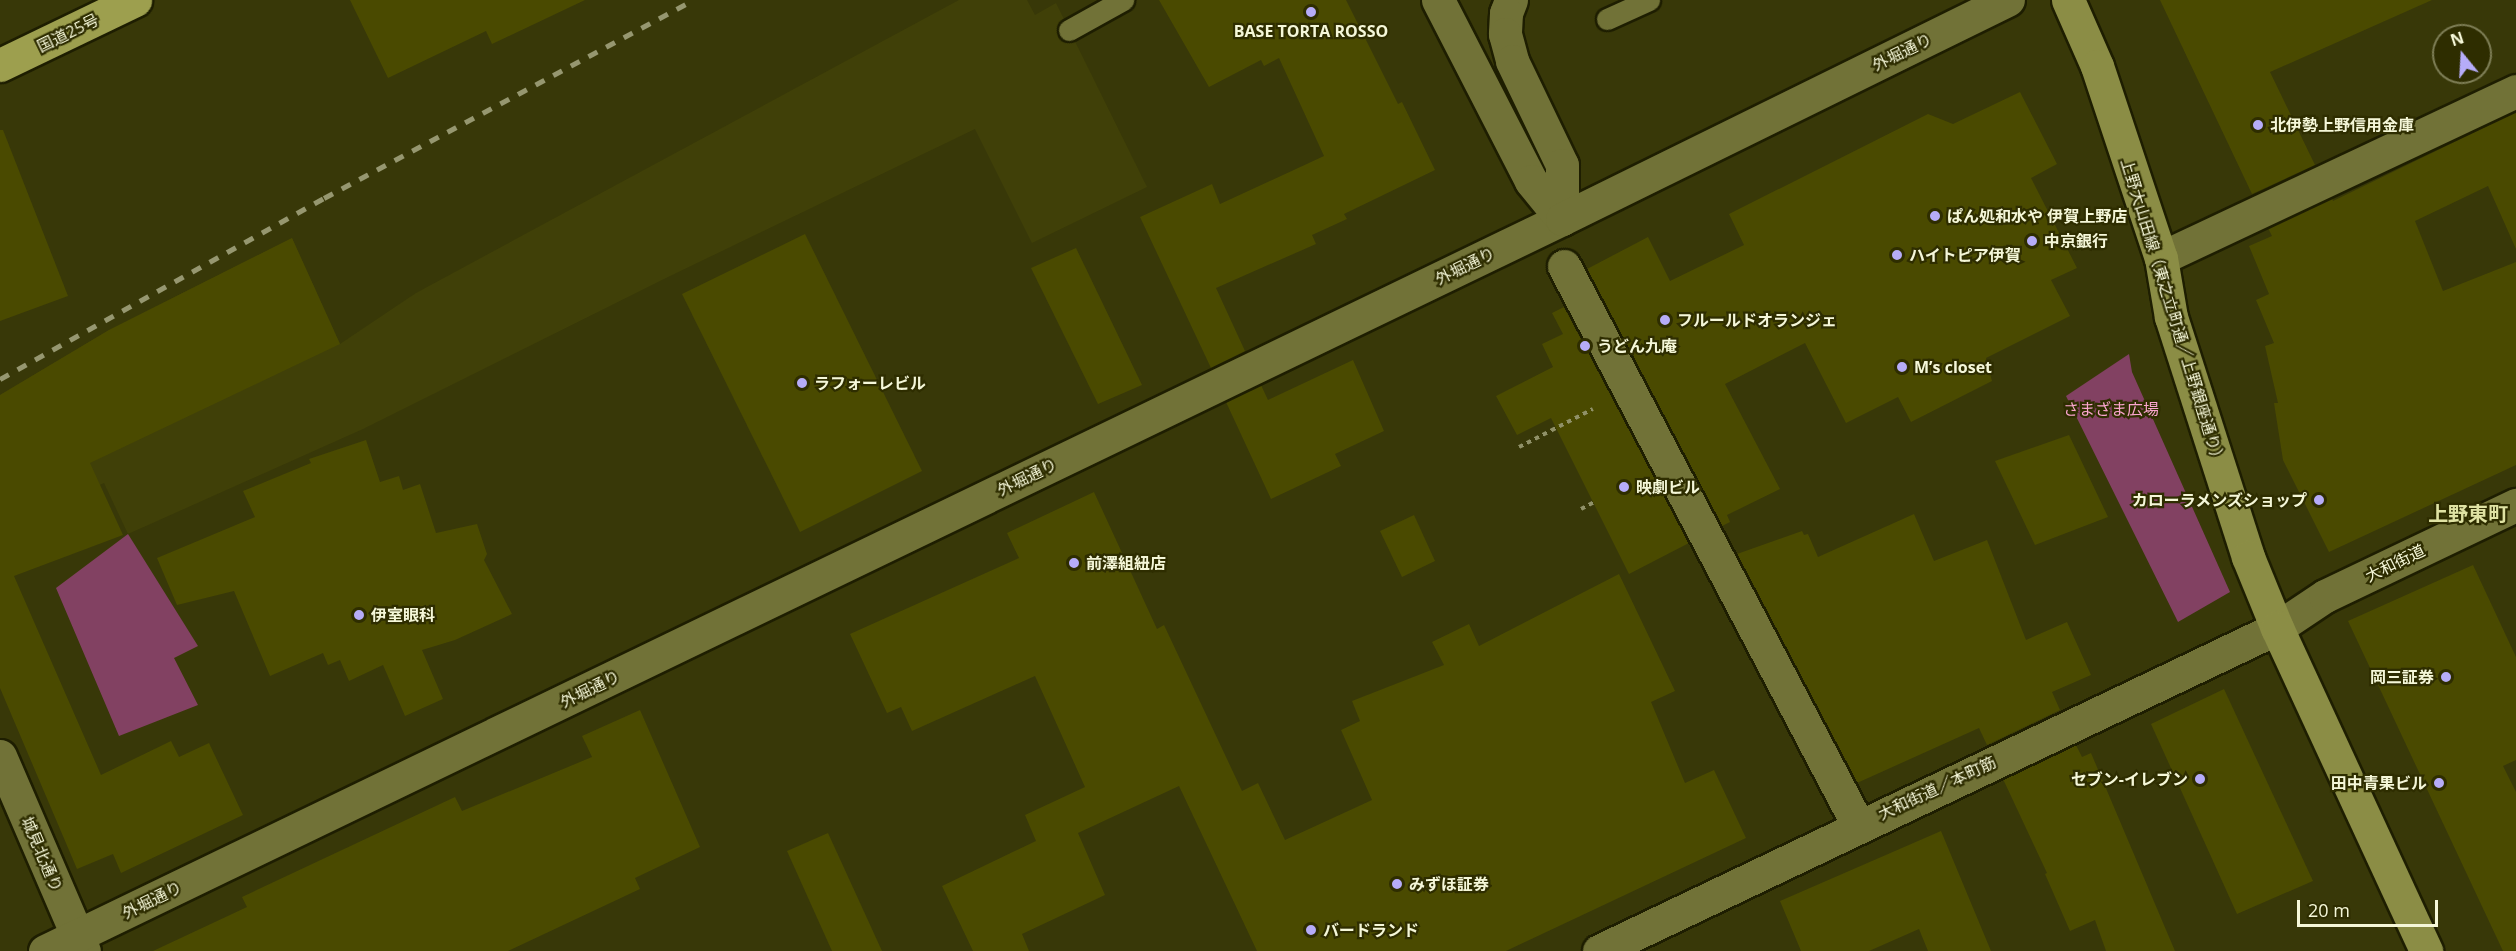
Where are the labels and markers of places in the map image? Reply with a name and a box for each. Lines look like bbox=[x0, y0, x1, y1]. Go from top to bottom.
marker: BASE TORTA ROSSO bbox=[1304, 5, 1318, 19]
place label: BASE TORTA ROSSO bbox=[1234, 21, 1388, 41]
place label: 北伊勢上野信用金庫 bbox=[2270, 115, 2414, 135]
marker: 北伊勢上野信用金庫 bbox=[2251, 118, 2265, 132]
place label: ぱん処和水や 伊賀上野店 bbox=[1947, 206, 2127, 226]
marker: ぱん処和水や 伊賀上野店 bbox=[1928, 209, 1942, 223]
place label: 中京銀行 bbox=[2044, 231, 2108, 251]
marker: 中京銀行 bbox=[2025, 234, 2039, 248]
place label: ハイトピア伊賀 bbox=[1909, 245, 2021, 265]
marker: ハイトピア伊賀 bbox=[1890, 248, 1904, 262]
place label: フルールドオランジェ bbox=[1677, 310, 1837, 330]
marker: フルールドオランジェ bbox=[1658, 313, 1672, 327]
place label: うどん九庵 bbox=[1597, 336, 1677, 356]
marker: うどん九庵 bbox=[1578, 339, 1592, 353]
place label: M’s closet bbox=[1914, 357, 1992, 377]
marker: M’s closet bbox=[1895, 360, 1909, 374]
place label: ラフォーレビル bbox=[814, 373, 926, 393]
marker: ラフォーレビル bbox=[795, 376, 809, 390]
place label: 映劇ビル bbox=[1636, 477, 1700, 497]
marker: 映劇ビル bbox=[1617, 480, 1631, 494]
place label: カローラメンズショップ bbox=[2131, 490, 2307, 510]
marker: カローラメンズショップ bbox=[2312, 493, 2326, 507]
place label: 前澤組紐店 bbox=[1086, 553, 1166, 573]
marker: 前澤組紐店 bbox=[1067, 556, 1081, 570]
place label: 伊室眼科 bbox=[371, 605, 435, 625]
marker: 伊室眼科 bbox=[352, 608, 366, 622]
place label: 岡三証券 bbox=[2370, 667, 2434, 687]
marker: 岡三証券 bbox=[2439, 670, 2453, 684]
place label: セブン-イレブン bbox=[2071, 769, 2188, 789]
marker: セブン-イレブン bbox=[2193, 772, 2207, 786]
place label: 田中青果ビル bbox=[2331, 773, 2427, 793]
marker: 田中青果ビル bbox=[2432, 776, 2446, 790]
place label: みずほ証券 bbox=[1409, 874, 1489, 894]
marker: みずほ証券 bbox=[1390, 877, 1404, 891]
place label: バードランド bbox=[1323, 920, 1419, 940]
marker: バードランド bbox=[1304, 923, 1318, 937]

